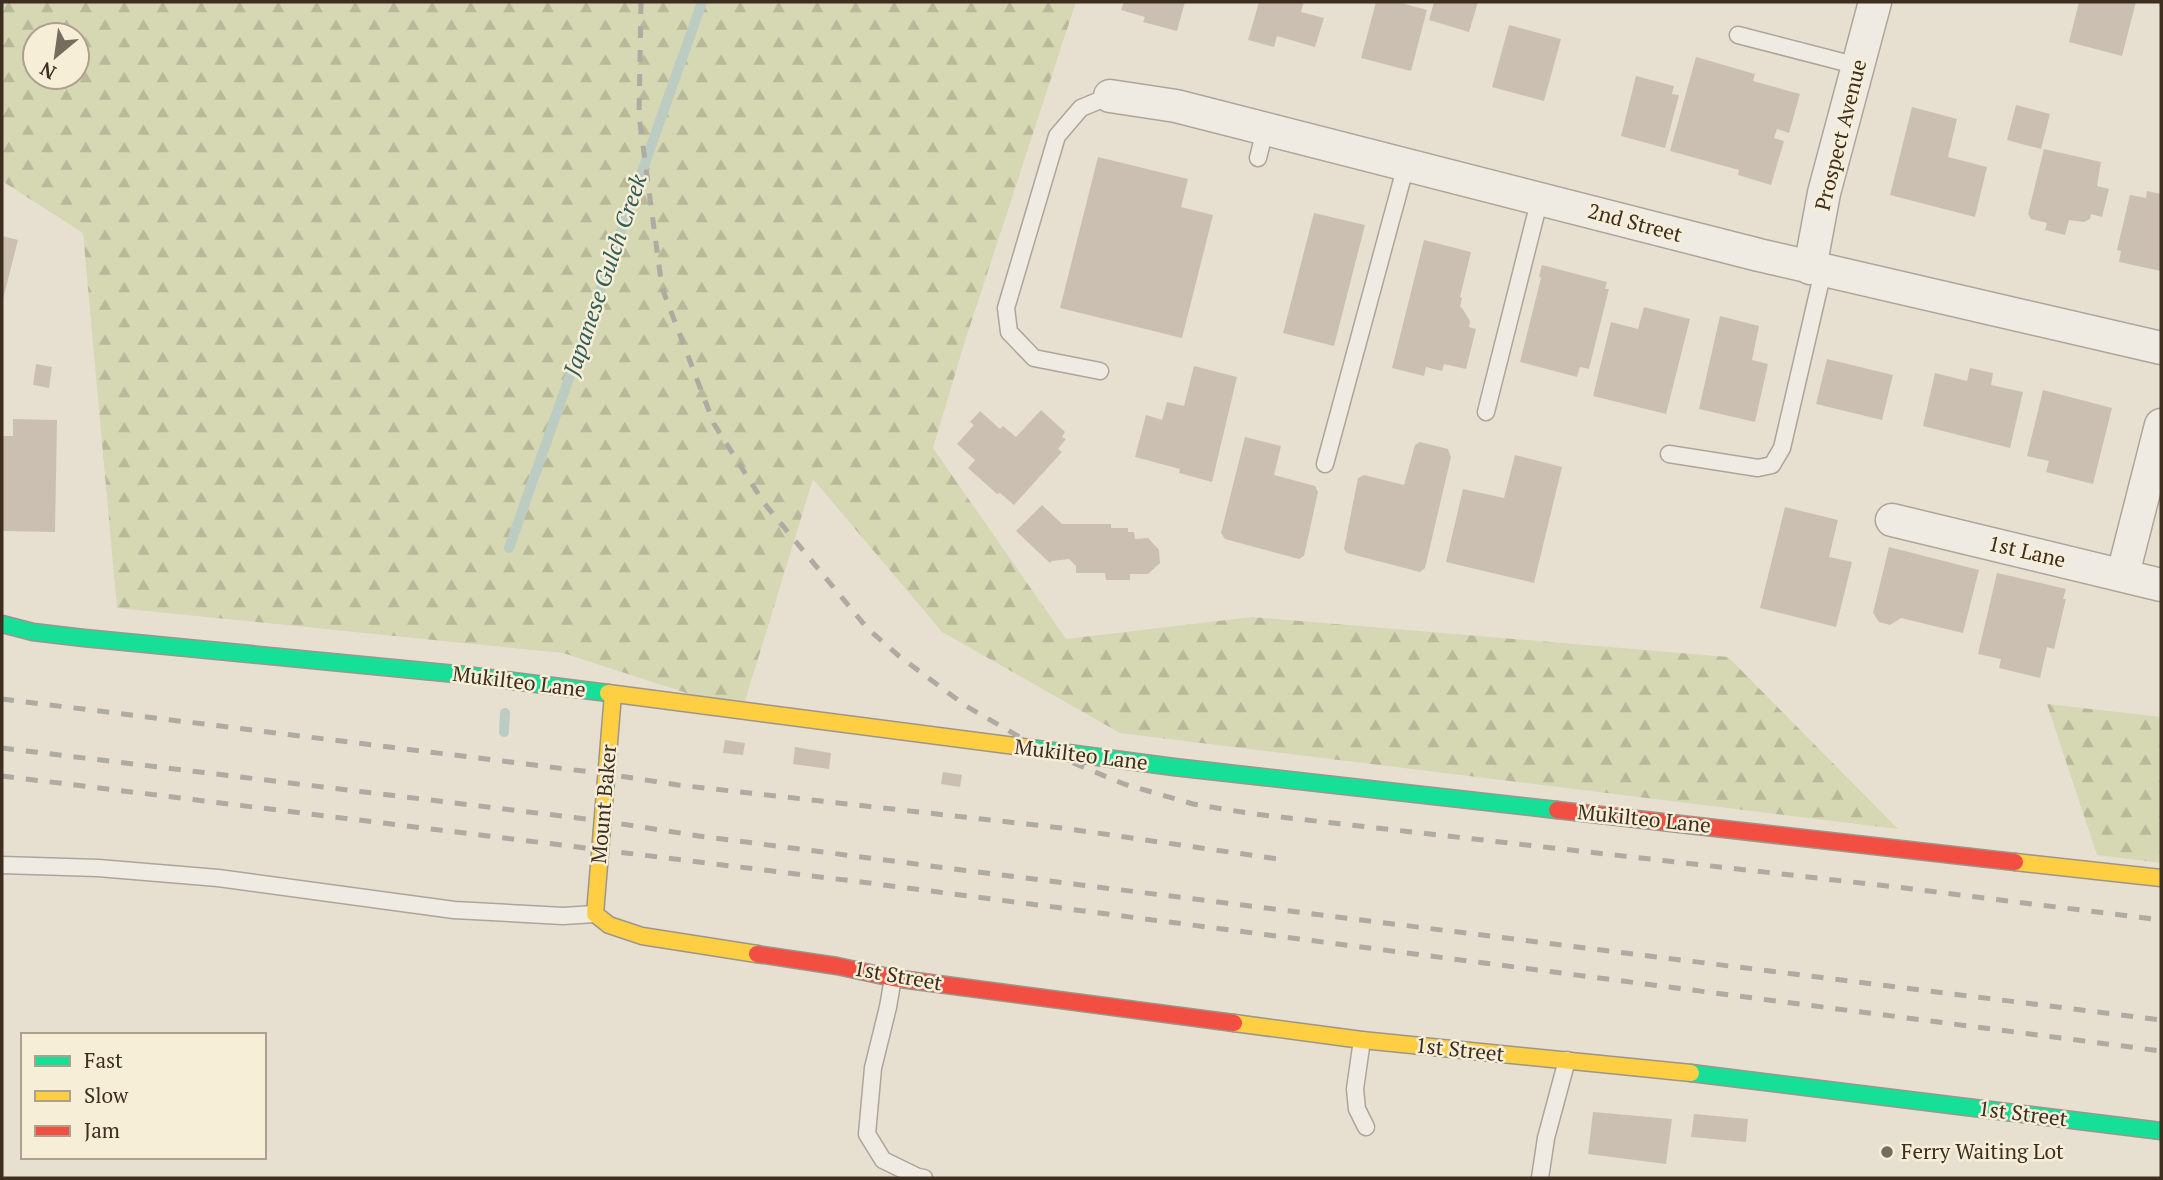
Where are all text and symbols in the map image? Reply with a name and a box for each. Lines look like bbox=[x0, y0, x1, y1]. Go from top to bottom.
north arrow bbox=[21, 21, 91, 91]
street label: Prospect Avenue bbox=[1808, 56, 1872, 213]
text: N bbox=[35, 57, 60, 86]
water label: Japanese Gulch Creek bbox=[555, 169, 654, 381]
street label: 2nd Street bbox=[1585, 196, 1686, 248]
street label: 1st Lane bbox=[1986, 529, 2069, 573]
street label: Mukilteo Lane bbox=[451, 659, 587, 703]
street label: Mukilteo Lane bbox=[1013, 732, 1149, 776]
street label: Mount Baker bbox=[584, 743, 622, 865]
street label: Mukilteo Lane bbox=[1576, 797, 1712, 839]
street label: 1st Street bbox=[852, 953, 945, 997]
street label: 1st Street bbox=[1414, 1030, 1506, 1068]
legend bbox=[21, 1033, 266, 1159]
text: Fast bbox=[84, 1046, 123, 1074]
text: Slow bbox=[84, 1081, 129, 1109]
street label: 1st Street bbox=[1977, 1094, 2069, 1132]
text: Jam bbox=[84, 1116, 120, 1144]
place label: Ferry Waiting Lot bbox=[1901, 1137, 2064, 1165]
marker: Ferry Waiting Lot bbox=[1879, 1144, 1895, 1160]

